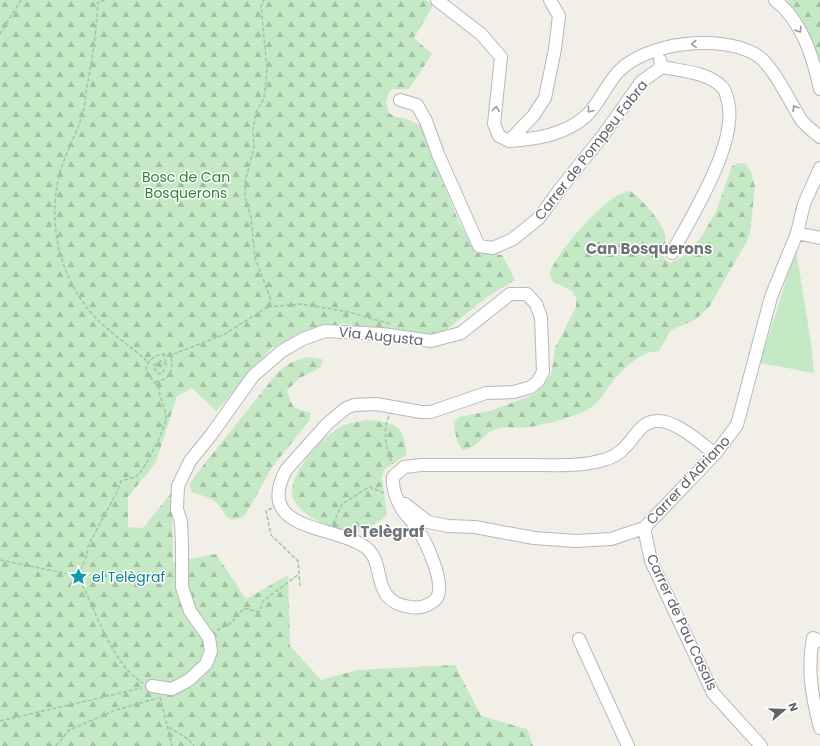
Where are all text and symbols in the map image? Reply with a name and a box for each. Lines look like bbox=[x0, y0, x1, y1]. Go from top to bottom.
one-way arrow bbox=[794, 26, 802, 33]
one-way arrow bbox=[691, 39, 697, 48]
street label: Carrer de Pompeu Fabra bbox=[530, 76, 652, 224]
one-way arrow bbox=[588, 105, 595, 112]
one-way arrow bbox=[792, 105, 799, 112]
one-way arrow bbox=[491, 106, 500, 112]
park label: Bosc de Can Bosquerons bbox=[142, 167, 230, 203]
district label: Can Bosquerons bbox=[586, 238, 712, 259]
street label: Via Augusta bbox=[338, 322, 424, 350]
street label: Carrer d'Adriano bbox=[641, 431, 735, 529]
district label: el Telègraf bbox=[344, 521, 425, 542]
street label: Carrer de Pau Casals bbox=[642, 551, 722, 693]
place icon: el Telègraf bbox=[69, 567, 89, 587]
place label: el Telègraf bbox=[92, 567, 165, 587]
north arrow bbox=[764, 690, 804, 730]
text: N bbox=[785, 700, 802, 713]

